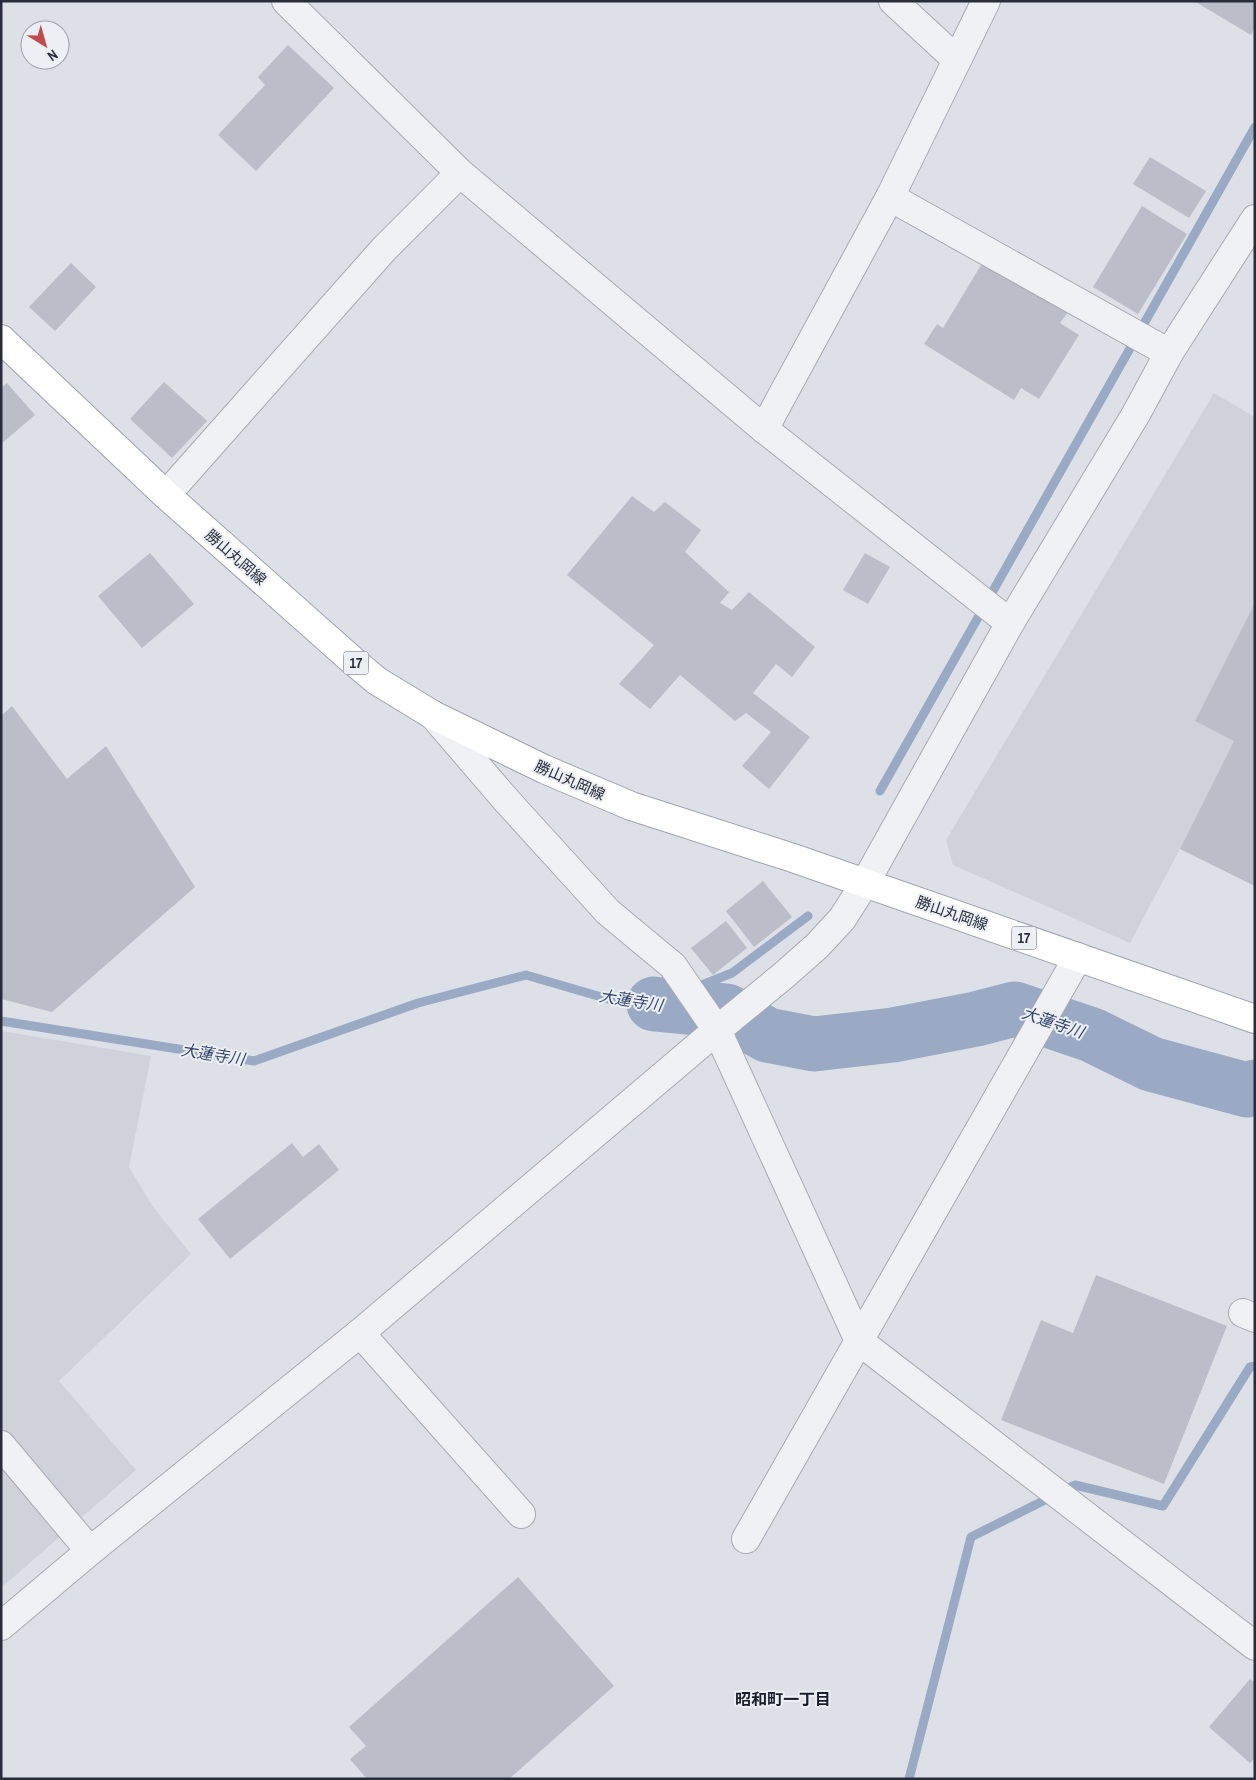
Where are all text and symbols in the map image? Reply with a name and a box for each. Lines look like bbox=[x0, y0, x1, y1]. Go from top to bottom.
north arrow bbox=[20, 20, 70, 70]
text: N bbox=[44, 46, 62, 65]
street label: 勝山丸岡線 bbox=[201, 524, 271, 590]
road number: 17 bbox=[344, 651, 368, 674]
street label: 勝山丸岡線 bbox=[531, 755, 609, 805]
street label: 勝山丸岡線 bbox=[913, 891, 991, 935]
road number: 17 bbox=[1012, 926, 1036, 950]
water label: 大蓮寺川 bbox=[598, 984, 666, 1016]
water label: 大蓮寺川 bbox=[1019, 1001, 1089, 1043]
water label: 大蓮寺川 bbox=[180, 1038, 248, 1070]
district label: 昭和町一丁目 bbox=[735, 1688, 831, 1710]

